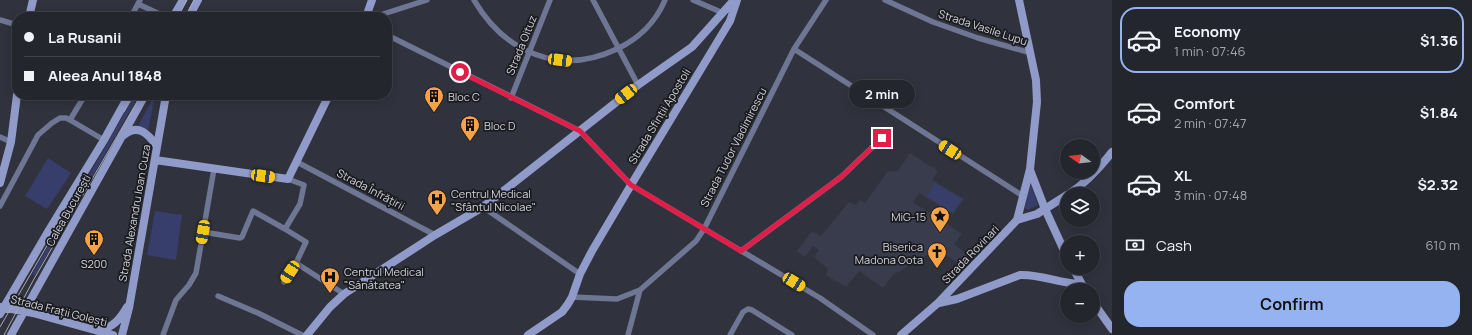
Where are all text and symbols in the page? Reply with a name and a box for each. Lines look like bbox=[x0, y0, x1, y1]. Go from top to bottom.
street label: Strada Vasile Lupu bbox=[937, 6, 1029, 48]
street label: Strada Oituz bbox=[502, 13, 540, 77]
text: Economy bbox=[1174, 21, 1241, 42]
icon: car bbox=[1126, 22, 1162, 58]
text: La Rusanii bbox=[48, 27, 121, 48]
text: $1.36 bbox=[1420, 30, 1458, 51]
text: 1 min · 07:46 bbox=[1174, 42, 1246, 60]
car bbox=[547, 53, 573, 67]
route start bbox=[451, 63, 469, 81]
text: Aleea Anul 1848 bbox=[48, 65, 162, 86]
street label: Strada Sfinții Apostoli bbox=[624, 65, 694, 167]
callout: 2 min bbox=[849, 80, 915, 108]
car bbox=[613, 82, 639, 106]
building icon: Bloc C bbox=[423, 85, 445, 113]
street label: Strada Tudor Vladimirescu bbox=[696, 85, 770, 209]
text: 2 min bbox=[865, 85, 899, 103]
place label: Bloc C bbox=[448, 89, 480, 104]
text: Comfort bbox=[1174, 93, 1235, 114]
icon: car bbox=[1126, 94, 1162, 130]
text: $1.84 bbox=[1420, 102, 1458, 123]
building icon: Bloc D bbox=[459, 114, 481, 142]
text: 2 min · 07:47 bbox=[1174, 114, 1246, 132]
place label: Bloc D bbox=[484, 118, 516, 133]
route end bbox=[873, 129, 891, 147]
car bbox=[937, 138, 963, 162]
north arrow bbox=[1060, 139, 1100, 179]
map controls bbox=[1060, 139, 1100, 323]
street label: Strada Alexandru Ioan Cuza bbox=[115, 143, 153, 283]
street label: Strada Înfrățirii bbox=[334, 165, 408, 213]
text: XL bbox=[1174, 165, 1192, 186]
icon: car bbox=[1126, 166, 1162, 202]
car bbox=[250, 168, 276, 184]
street label: Calea București bbox=[42, 171, 94, 249]
text: $2.32 bbox=[1417, 174, 1458, 195]
place label: Centrul Medical "Sfântul Nicolae" bbox=[451, 186, 536, 214]
text: 3 min · 07:48 bbox=[1174, 186, 1247, 204]
button: layers bbox=[1060, 187, 1100, 227]
hospital icon: Centrul Medical "Sfântul Nicolae" bbox=[426, 188, 448, 216]
place icon: MiG-15 bbox=[929, 205, 951, 233]
place label: MiG-15 bbox=[891, 209, 926, 224]
car bbox=[195, 219, 211, 245]
street label: Strada Rovinari bbox=[938, 221, 1002, 287]
building icon: S200 bbox=[83, 228, 105, 256]
icon: cash bbox=[1124, 234, 1146, 256]
button: + bbox=[1060, 235, 1100, 275]
text: Cash bbox=[1156, 235, 1192, 256]
text: 610 m bbox=[1426, 236, 1460, 254]
place label: Biserica Madona Oota bbox=[855, 239, 923, 267]
church icon: Biserica Madona Oota bbox=[926, 241, 948, 269]
place label: S200 bbox=[81, 256, 107, 271]
car bbox=[278, 259, 302, 285]
place label: Centrul Medical "Sănătatea" bbox=[344, 264, 424, 292]
hospital icon: Centrul Medical "Sănătatea" bbox=[319, 266, 341, 294]
car bbox=[781, 271, 807, 293]
button: Confirm bbox=[1124, 281, 1460, 327]
button: − bbox=[1060, 283, 1100, 323]
street label: Strada Frații Golești bbox=[9, 291, 109, 329]

